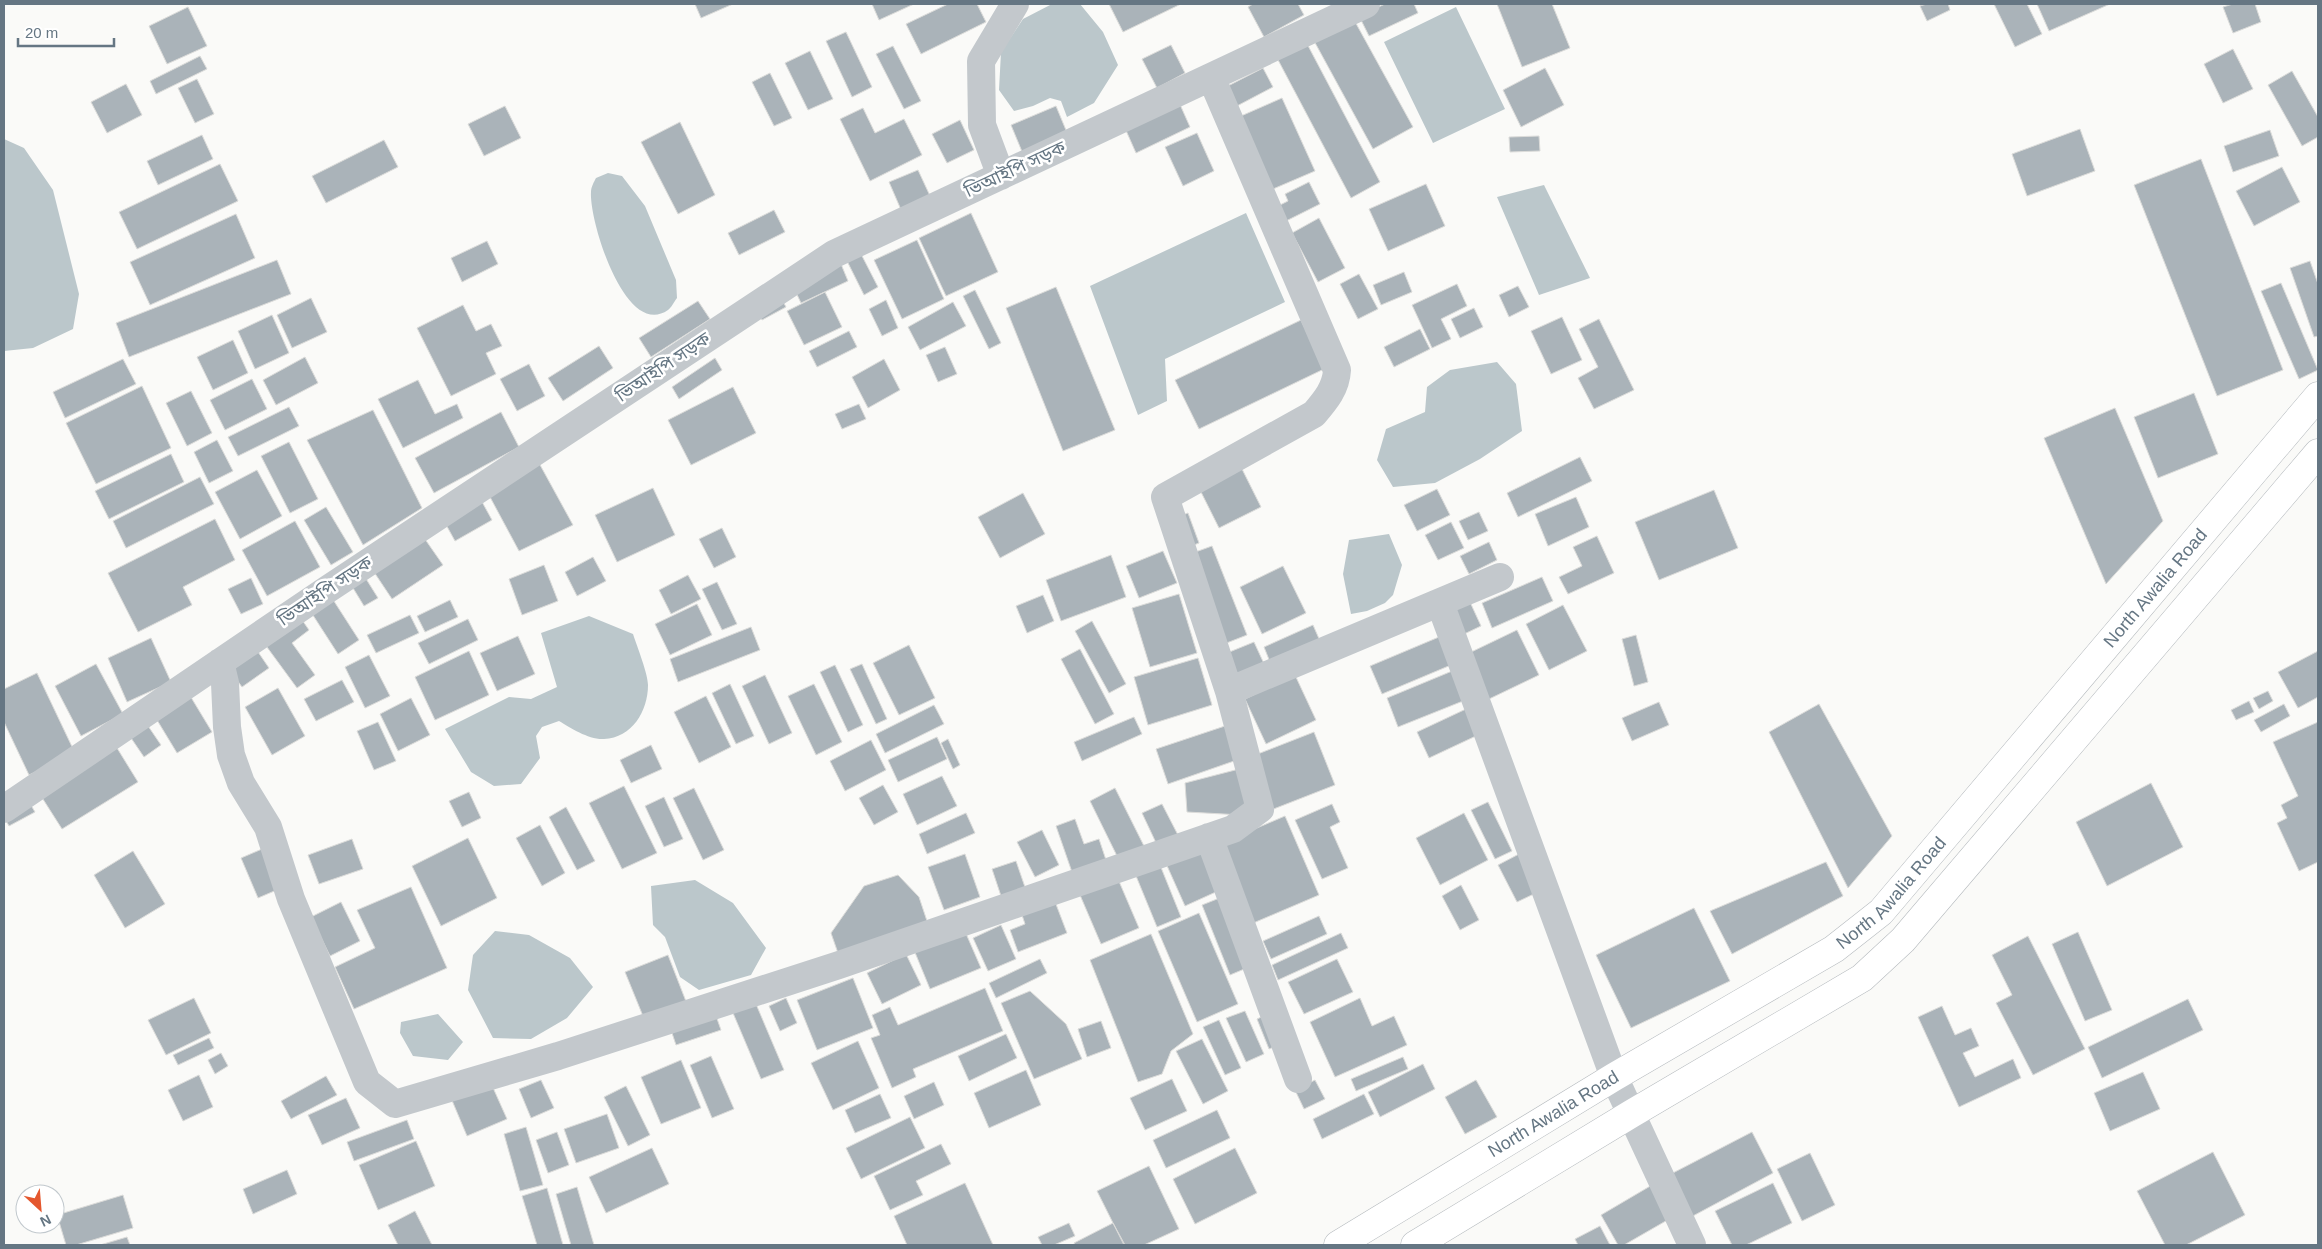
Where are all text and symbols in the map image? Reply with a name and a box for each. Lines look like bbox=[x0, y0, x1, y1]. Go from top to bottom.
scale bar bbox=[18, 15, 114, 47]
text: 20 m bbox=[25, 24, 58, 41]
street label: ভিআইপি সড়ক bbox=[960, 137, 1069, 202]
street label: ভিআইপি সড়ক bbox=[611, 328, 714, 406]
street label: North Awalia Road bbox=[2100, 525, 2211, 651]
street label: ভিআইপি সড়ক bbox=[273, 552, 376, 630]
street label: North Awalia Road bbox=[1832, 833, 1950, 953]
street label: North Awalia Road bbox=[1484, 1067, 1622, 1161]
north arrow bbox=[15, 1184, 65, 1234]
text: N bbox=[38, 1211, 54, 1230]

